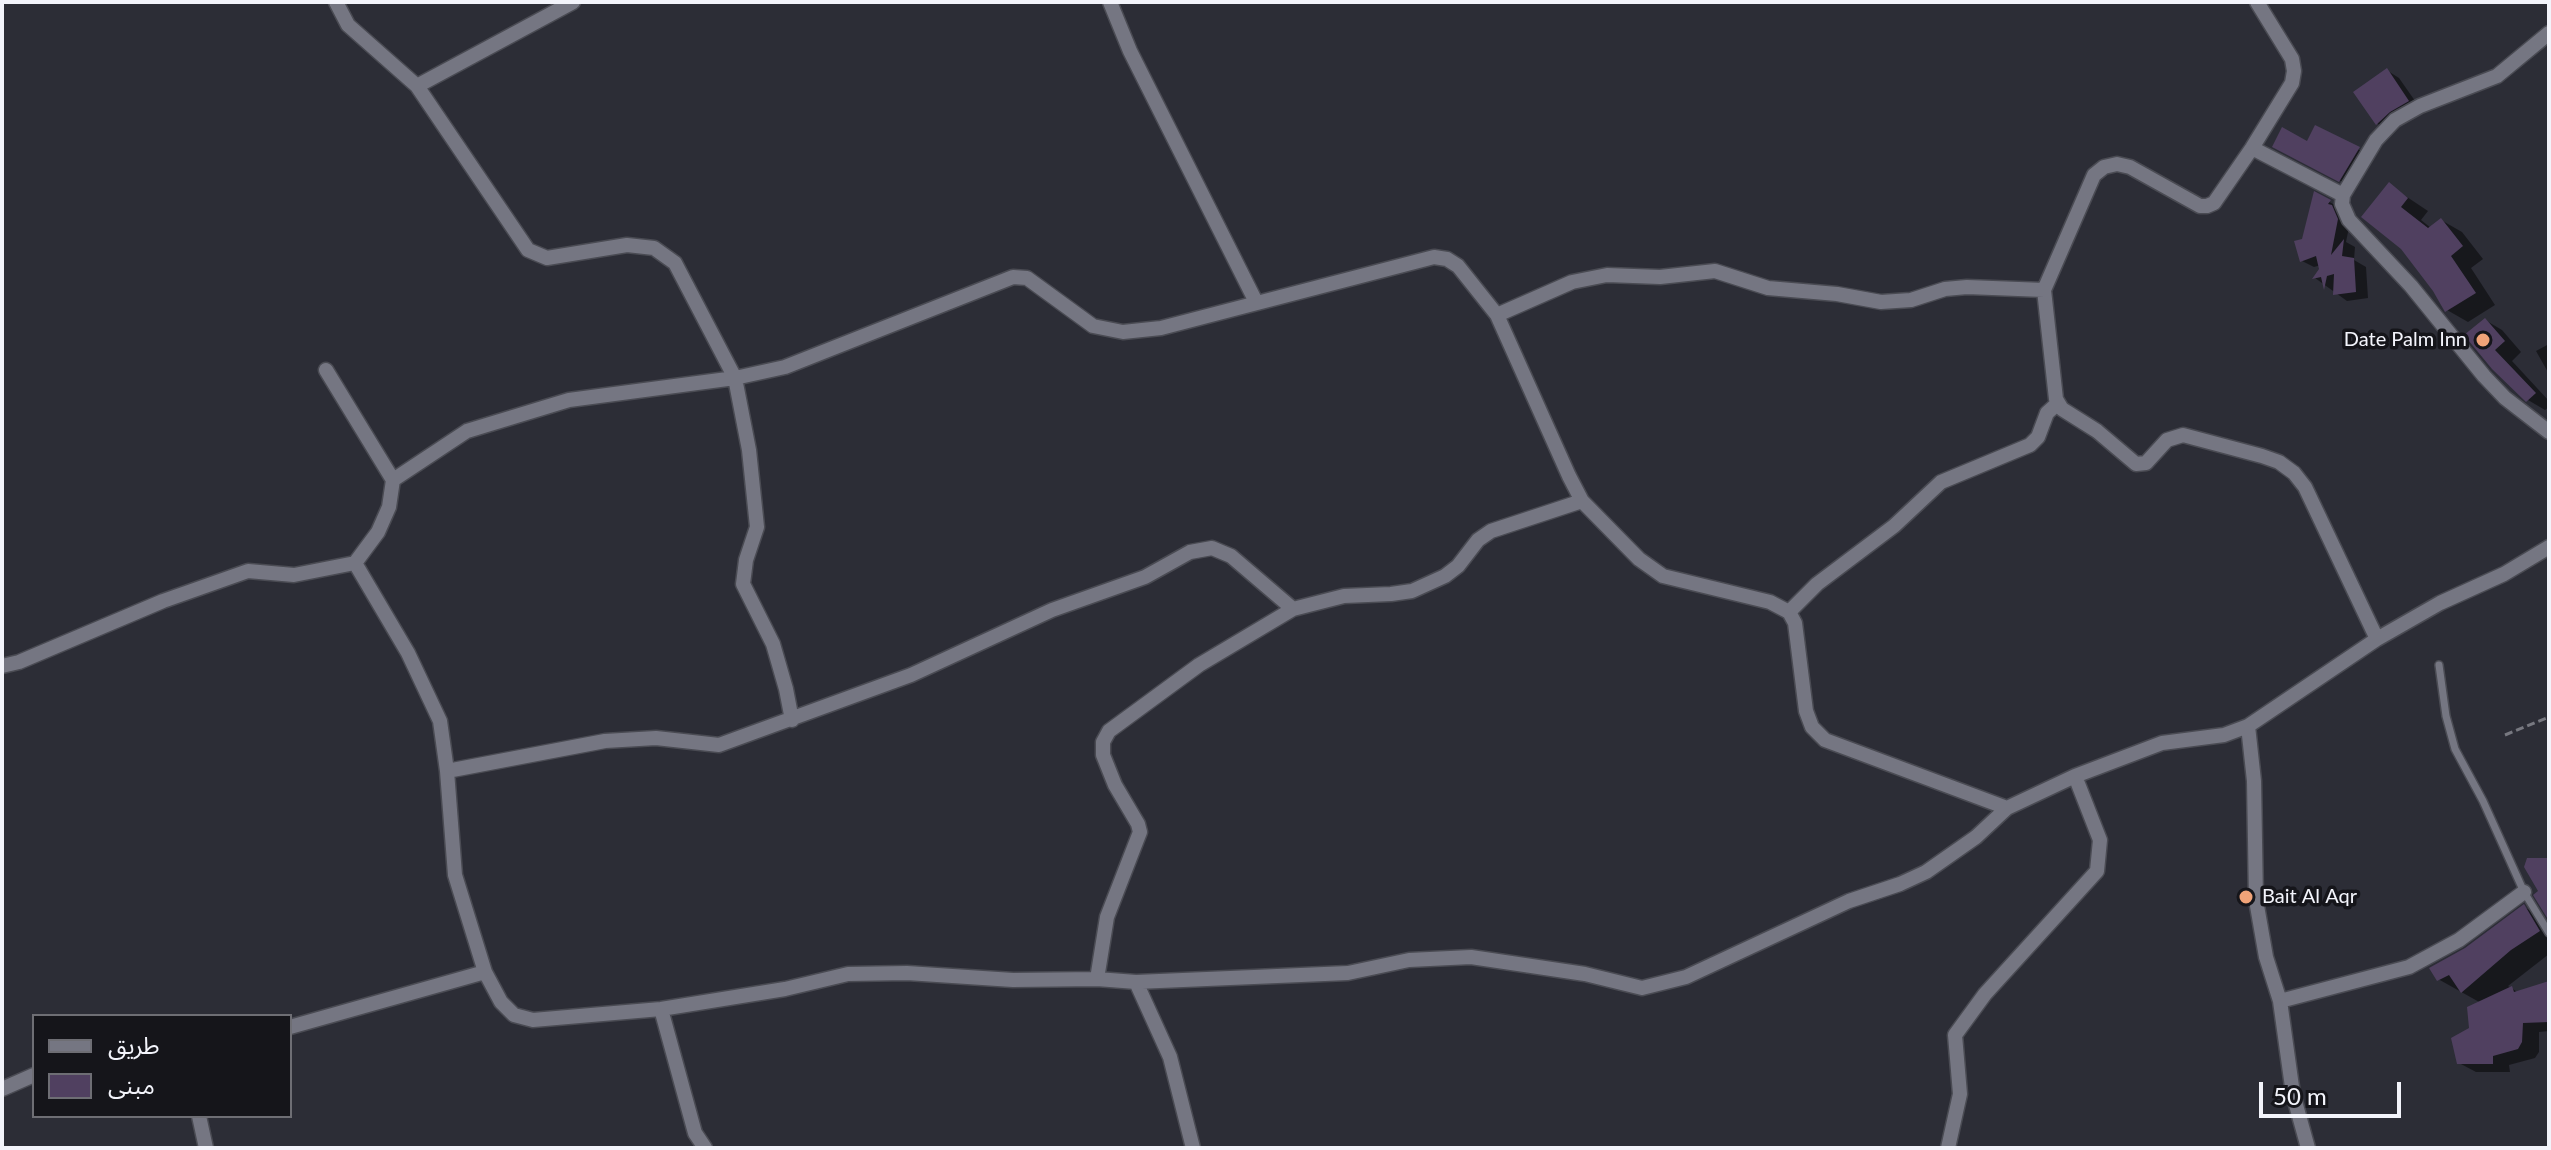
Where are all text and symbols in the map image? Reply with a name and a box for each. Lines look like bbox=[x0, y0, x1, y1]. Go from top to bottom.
place label: Date Palm Inn bbox=[2344, 328, 2467, 352]
marker: Date Palm Inn bbox=[2474, 331, 2492, 349]
place label: Bait Al Aqr bbox=[2262, 885, 2357, 909]
marker: Bait Al Aqr bbox=[2237, 888, 2255, 906]
legend bbox=[32, 1014, 292, 1118]
text: طريق bbox=[108, 1030, 160, 1059]
scale bar bbox=[2263, 1066, 2405, 1116]
text: مبنى bbox=[108, 1070, 155, 1099]
text: 50 m bbox=[2273, 1081, 2327, 1110]

